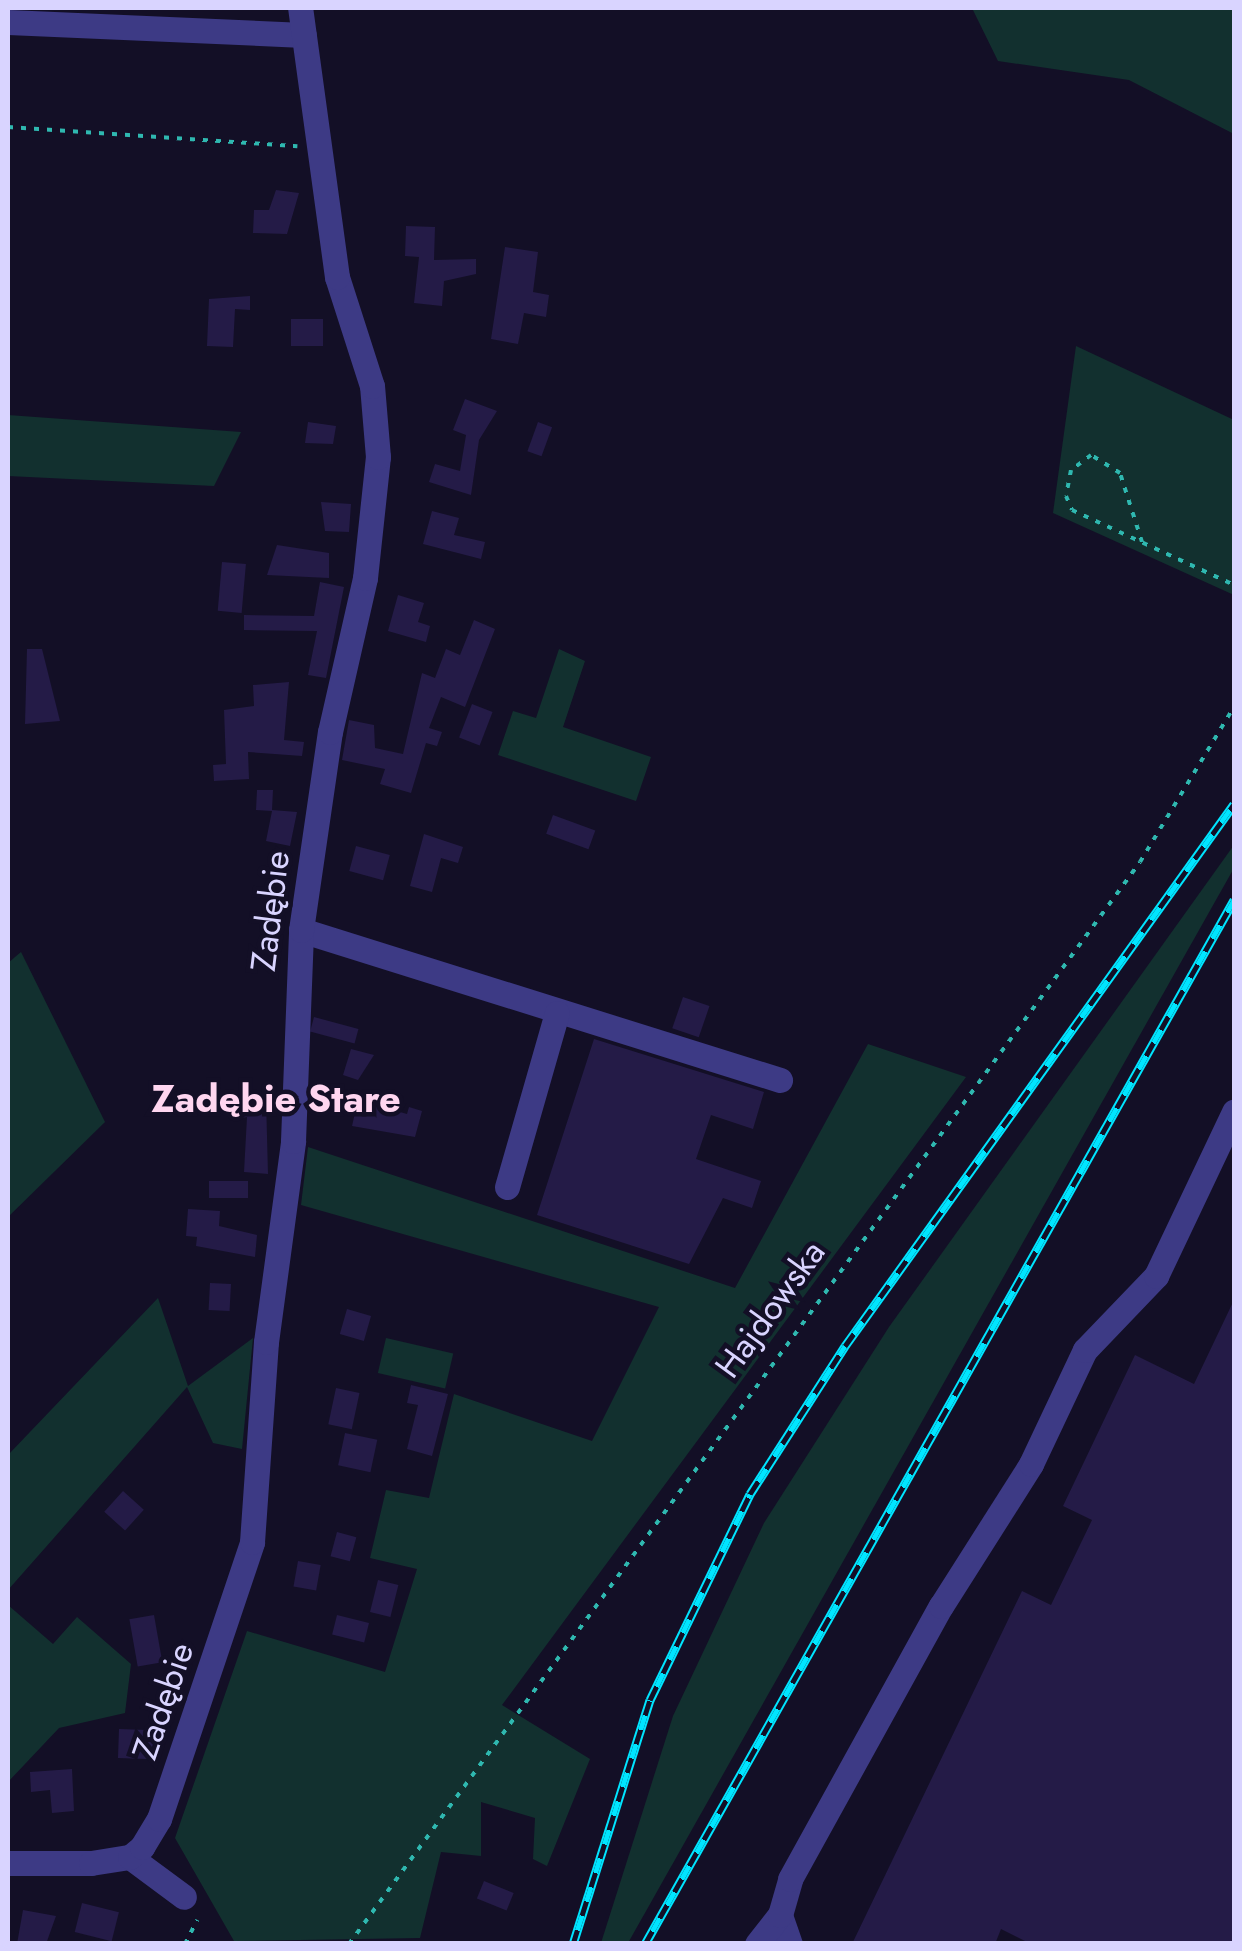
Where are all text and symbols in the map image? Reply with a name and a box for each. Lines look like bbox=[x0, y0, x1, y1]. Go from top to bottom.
street label: Zadębie bbox=[242, 848, 298, 974]
district label: Zadębie Stare bbox=[151, 1076, 401, 1122]
street label: Hajdowska bbox=[706, 1232, 834, 1386]
street label: Zadębie bbox=[123, 1637, 203, 1765]

